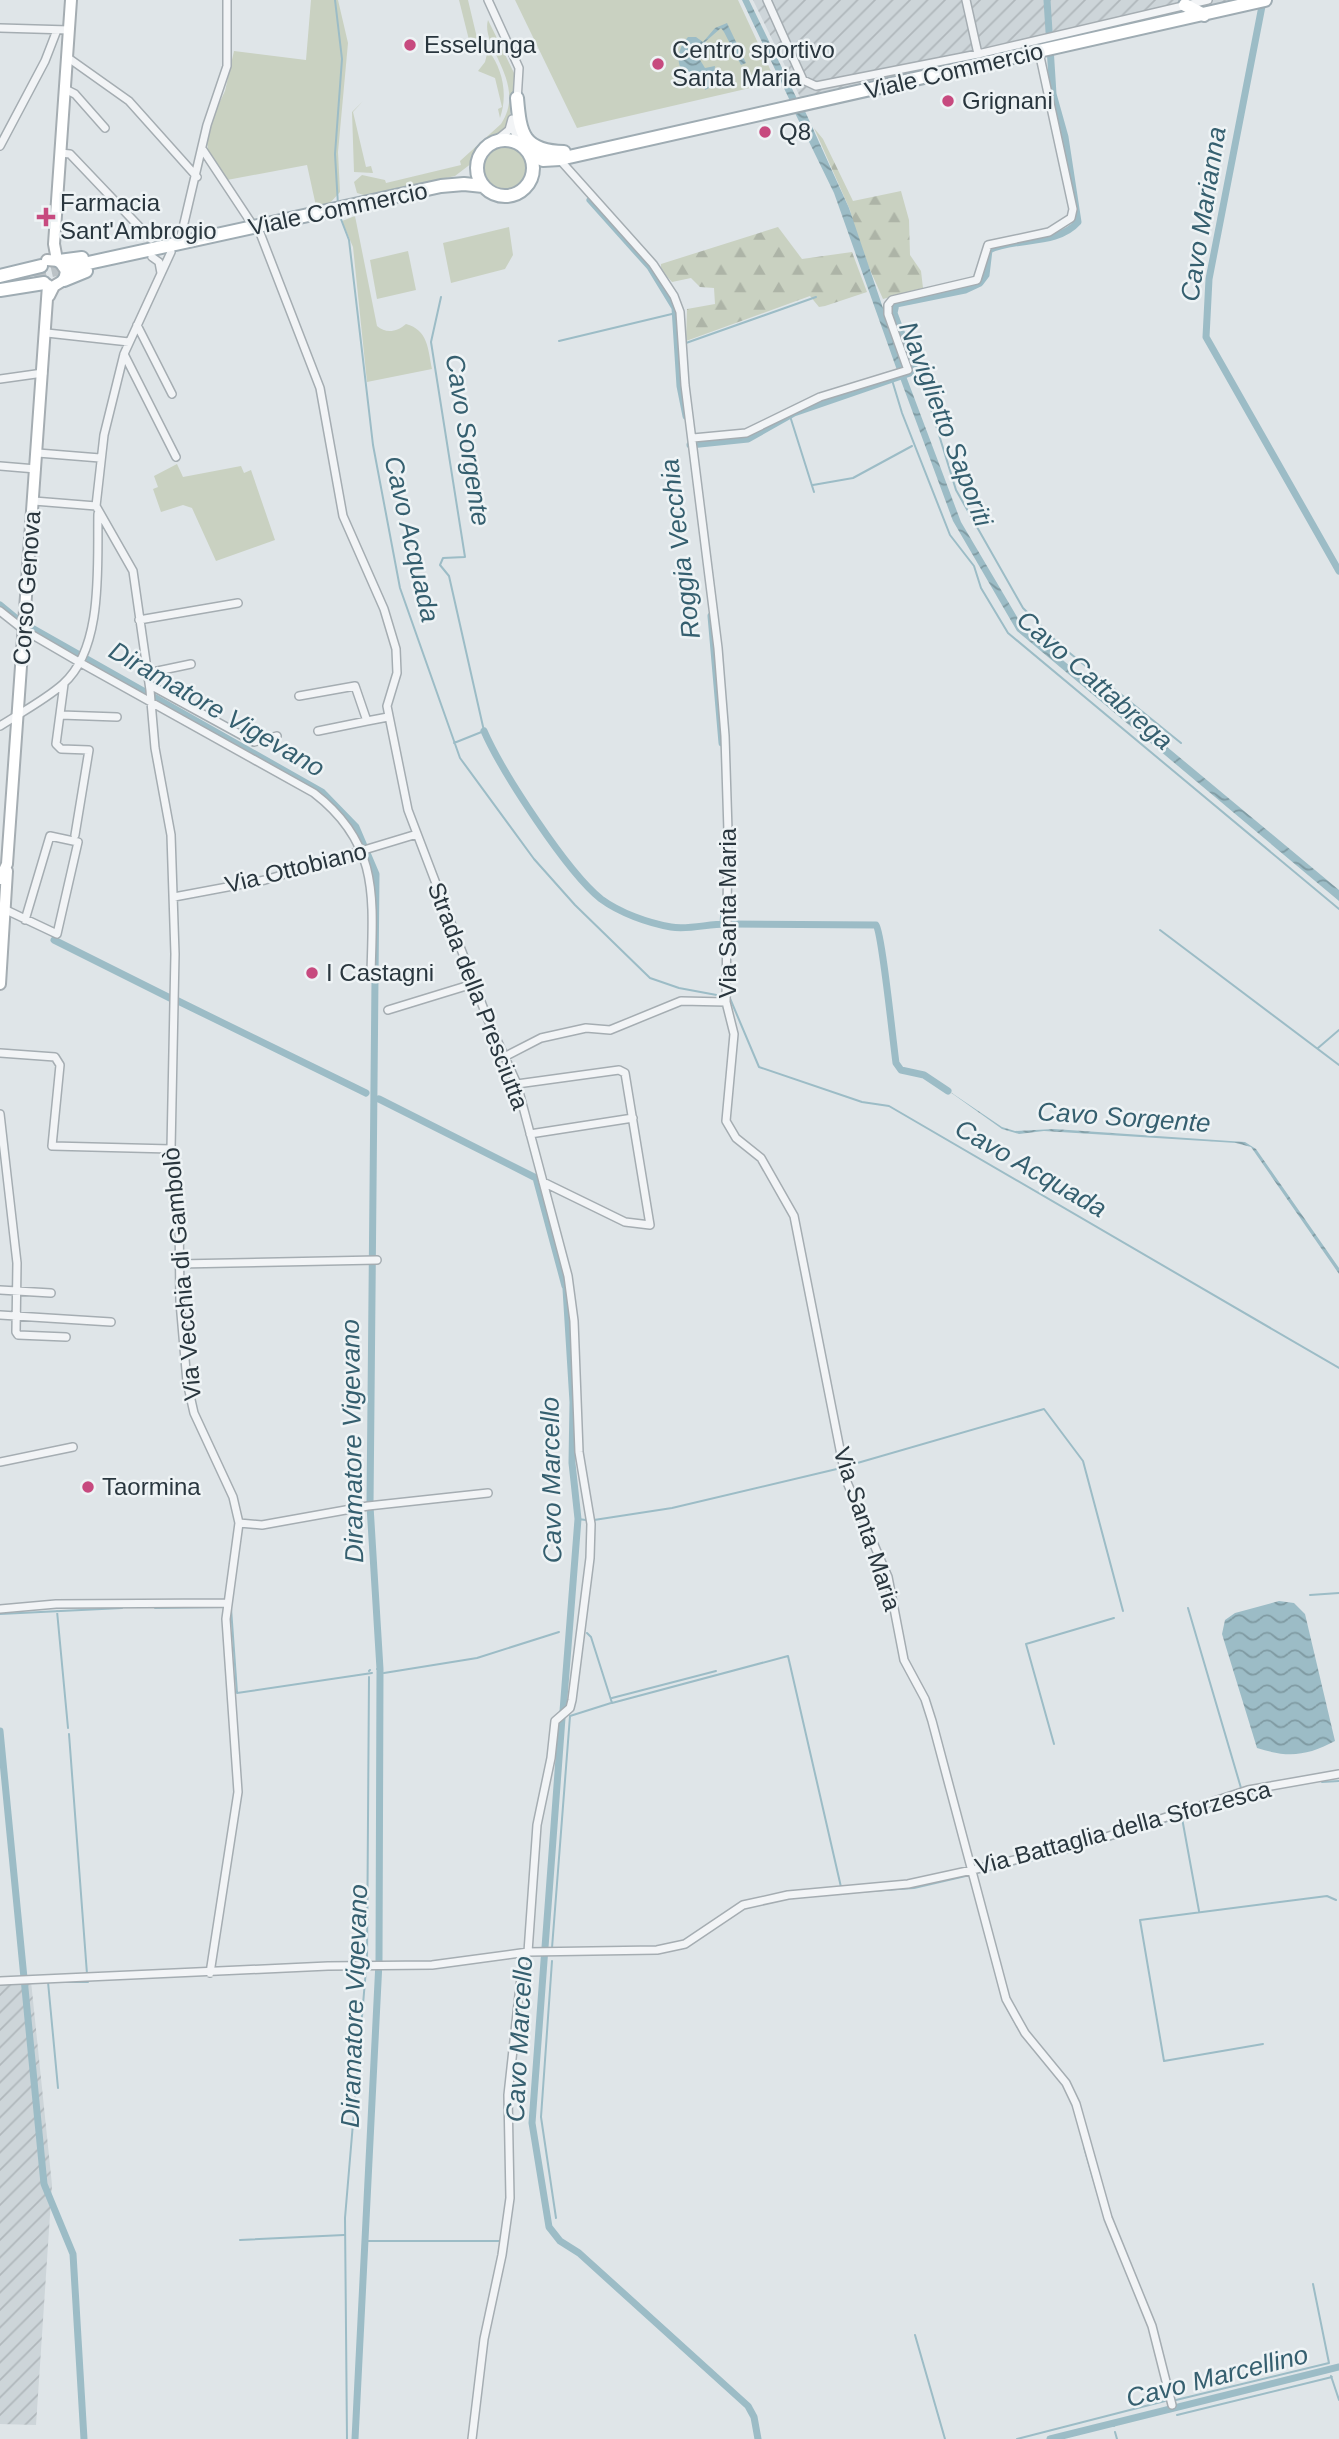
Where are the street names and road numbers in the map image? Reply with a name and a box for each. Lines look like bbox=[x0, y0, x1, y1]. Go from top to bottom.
street label: Viale Commercio bbox=[862, 37, 1046, 104]
street label: Viale Commercio bbox=[246, 176, 430, 241]
street label: Corso Genova bbox=[8, 509, 45, 666]
street label: Via Santa Maria bbox=[714, 827, 741, 998]
street label: Via Ottobiano bbox=[222, 837, 369, 898]
street label: Strada della Presciutta bbox=[423, 878, 535, 1114]
street label: Via Vecchia di Gambolò bbox=[157, 1146, 206, 1402]
street label: Via Santa Maria bbox=[828, 1444, 907, 1615]
street label: Via Battaglia della Sforzesca bbox=[972, 1775, 1274, 1880]

